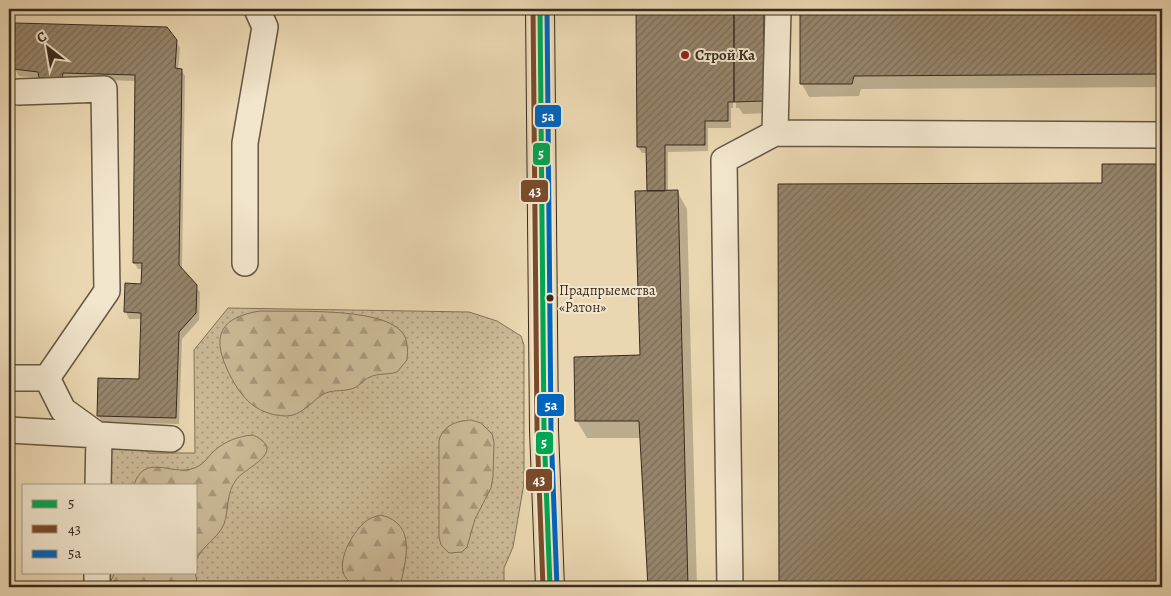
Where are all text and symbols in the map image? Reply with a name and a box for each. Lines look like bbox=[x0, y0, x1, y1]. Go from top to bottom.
north arrow bbox=[22, 22, 72, 72]
text: С bbox=[33, 27, 50, 48]
place label: Строй Ка bbox=[695, 45, 756, 65]
marker: Строй Ка bbox=[679, 49, 691, 61]
line badge: 5а bbox=[534, 104, 562, 128]
text: 5а bbox=[542, 107, 555, 126]
line badge: 5 bbox=[532, 142, 551, 166]
text: 5 bbox=[538, 144, 544, 163]
line badge: 43 bbox=[520, 179, 549, 203]
text: 43 bbox=[529, 182, 541, 201]
place label: Прадпрыемства «Ратон» bbox=[559, 281, 656, 317]
marker: Прадпрыемства «Ратон» bbox=[545, 293, 555, 303]
line badge: 5а bbox=[536, 393, 565, 417]
text: 5а bbox=[545, 396, 558, 415]
line badge: 5 bbox=[535, 431, 554, 455]
text: 5 bbox=[541, 433, 547, 452]
line badge: 43 bbox=[525, 468, 553, 492]
text: 43 bbox=[533, 471, 545, 490]
legend bbox=[22, 484, 198, 574]
text: 5 bbox=[68, 493, 74, 513]
text: 43 bbox=[68, 519, 81, 539]
text: 5а bbox=[68, 543, 81, 563]

